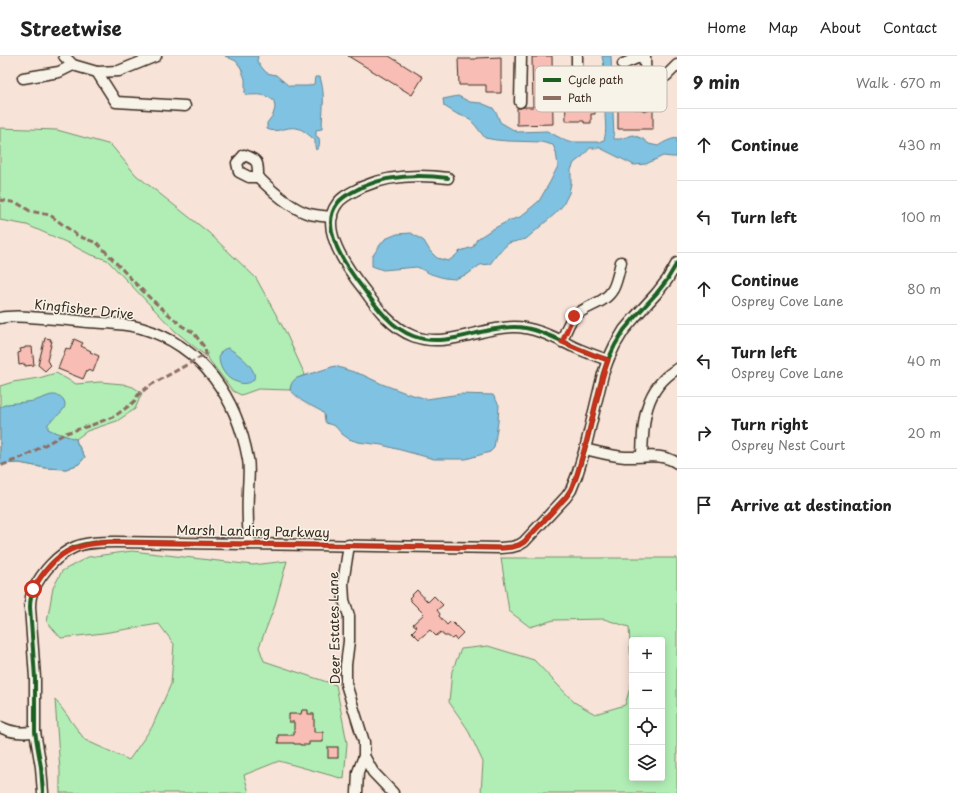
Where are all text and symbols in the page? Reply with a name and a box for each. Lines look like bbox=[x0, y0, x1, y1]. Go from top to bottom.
text: Streetwise bbox=[20, 14, 122, 42]
text: Home bbox=[707, 17, 746, 38]
text: Map bbox=[768, 17, 798, 38]
text: About bbox=[820, 17, 861, 38]
text: Contact bbox=[883, 17, 937, 38]
legend bbox=[535, 66, 667, 112]
text: 9 min bbox=[693, 69, 740, 95]
text: Cycle path bbox=[568, 71, 623, 88]
text: Walk · 670 m bbox=[856, 73, 941, 92]
text: Path bbox=[568, 89, 592, 106]
text: Continue bbox=[731, 133, 799, 156]
icon: ahead bbox=[693, 134, 715, 156]
text: 430 m bbox=[899, 135, 941, 154]
text: Turn left bbox=[731, 205, 797, 228]
icon: left bbox=[693, 206, 715, 228]
text: 100 m bbox=[901, 207, 941, 226]
text: Continue bbox=[731, 268, 799, 291]
icon: ahead bbox=[693, 278, 715, 300]
text: 80 m bbox=[907, 279, 941, 298]
text: Osprey Cove Lane bbox=[731, 291, 843, 310]
street label: Kingfisher Drive bbox=[34, 294, 135, 323]
route end bbox=[565, 307, 583, 325]
text: Turn left bbox=[731, 340, 797, 363]
icon: left bbox=[693, 350, 715, 372]
text: 40 m bbox=[907, 351, 941, 370]
text: Osprey Cove Lane bbox=[731, 363, 843, 382]
text: Turn right bbox=[731, 412, 808, 435]
icon: right bbox=[693, 422, 715, 444]
text: 20 m bbox=[907, 423, 941, 442]
text: Osprey Nest Court bbox=[731, 435, 845, 454]
text: Arrive at destination bbox=[731, 493, 892, 516]
icon: arrive bbox=[693, 494, 715, 516]
street label: Marsh Landing Parkway bbox=[176, 520, 330, 541]
street label: Deer Estates Lane bbox=[323, 571, 344, 685]
route start bbox=[24, 580, 42, 598]
map controls bbox=[629, 637, 665, 781]
button: + bbox=[629, 637, 665, 673]
button: − bbox=[629, 673, 665, 709]
button: locate bbox=[629, 709, 665, 745]
button: layers bbox=[629, 745, 665, 781]

